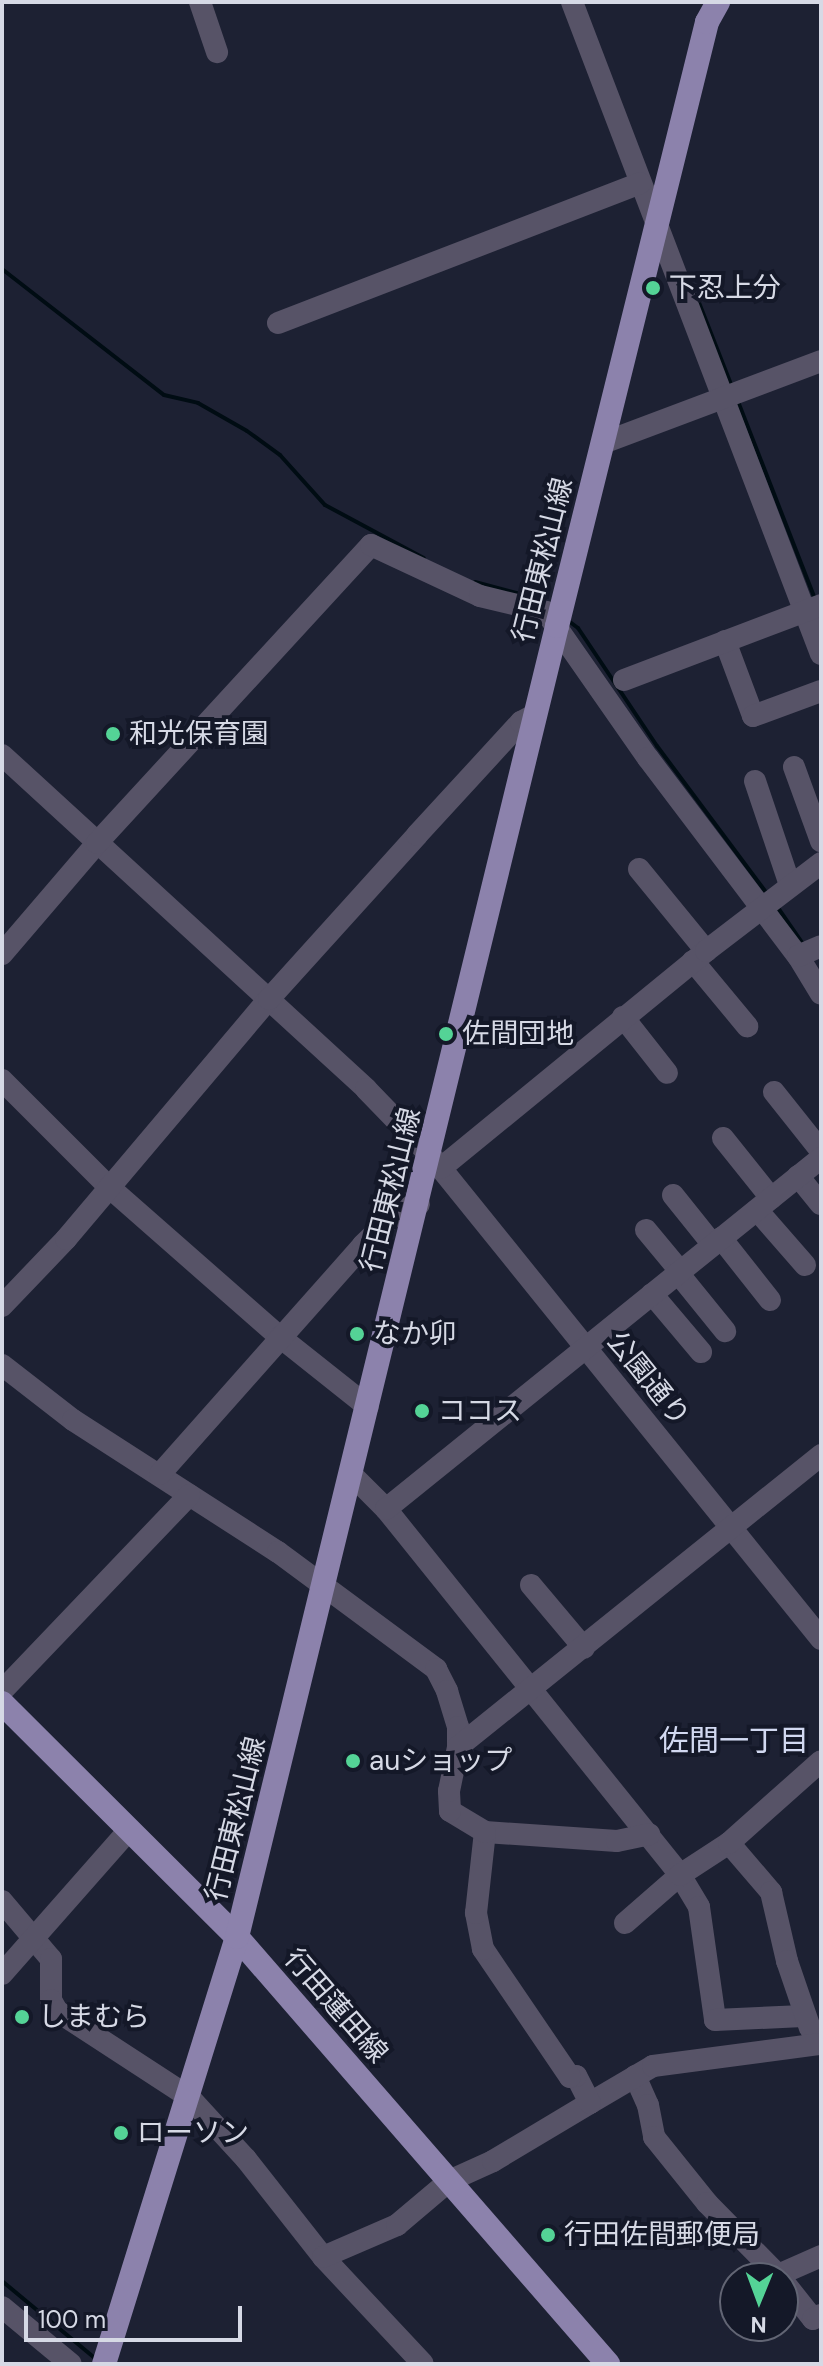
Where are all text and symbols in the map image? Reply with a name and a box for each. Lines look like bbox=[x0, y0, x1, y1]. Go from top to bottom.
place label: 下忍上分 bbox=[669, 271, 781, 305]
marker: 下忍上分 bbox=[644, 279, 662, 297]
street label: 行田東松山線 bbox=[506, 474, 580, 646]
place label: 和光保育園 bbox=[129, 717, 269, 751]
marker: 和光保育園 bbox=[104, 725, 122, 743]
place label: 佐間団地 bbox=[462, 1017, 574, 1051]
marker: 佐間団地 bbox=[437, 1025, 455, 1043]
street label: 行田東松山線 bbox=[354, 1104, 428, 1276]
place label: なか卯 bbox=[373, 1317, 457, 1351]
marker: なか卯 bbox=[348, 1325, 366, 1343]
street label: 公園通り bbox=[600, 1325, 696, 1433]
place label: ココス bbox=[438, 1394, 522, 1428]
marker: ココス bbox=[413, 1402, 431, 1420]
district label: 佐間一丁目 bbox=[659, 1723, 809, 1759]
street label: 行田東松山線 bbox=[199, 1733, 273, 1905]
place label: auショップ bbox=[369, 1744, 512, 1778]
marker: auショップ bbox=[344, 1752, 362, 1770]
street label: 行田蓮田線 bbox=[277, 1942, 395, 2070]
place label: しまむら bbox=[38, 2000, 150, 2034]
marker: しまむら bbox=[13, 2008, 31, 2026]
place label: ローソン bbox=[137, 2116, 249, 2150]
marker: ローソン bbox=[112, 2124, 130, 2142]
place label: 行田佐間郵便局 bbox=[564, 2218, 760, 2252]
marker: 行田佐間郵便局 bbox=[539, 2226, 557, 2244]
north arrow bbox=[719, 2262, 799, 2342]
scale bar bbox=[28, 2290, 246, 2340]
text: 100 m bbox=[38, 2304, 106, 2335]
text: N bbox=[750, 2310, 767, 2339]

